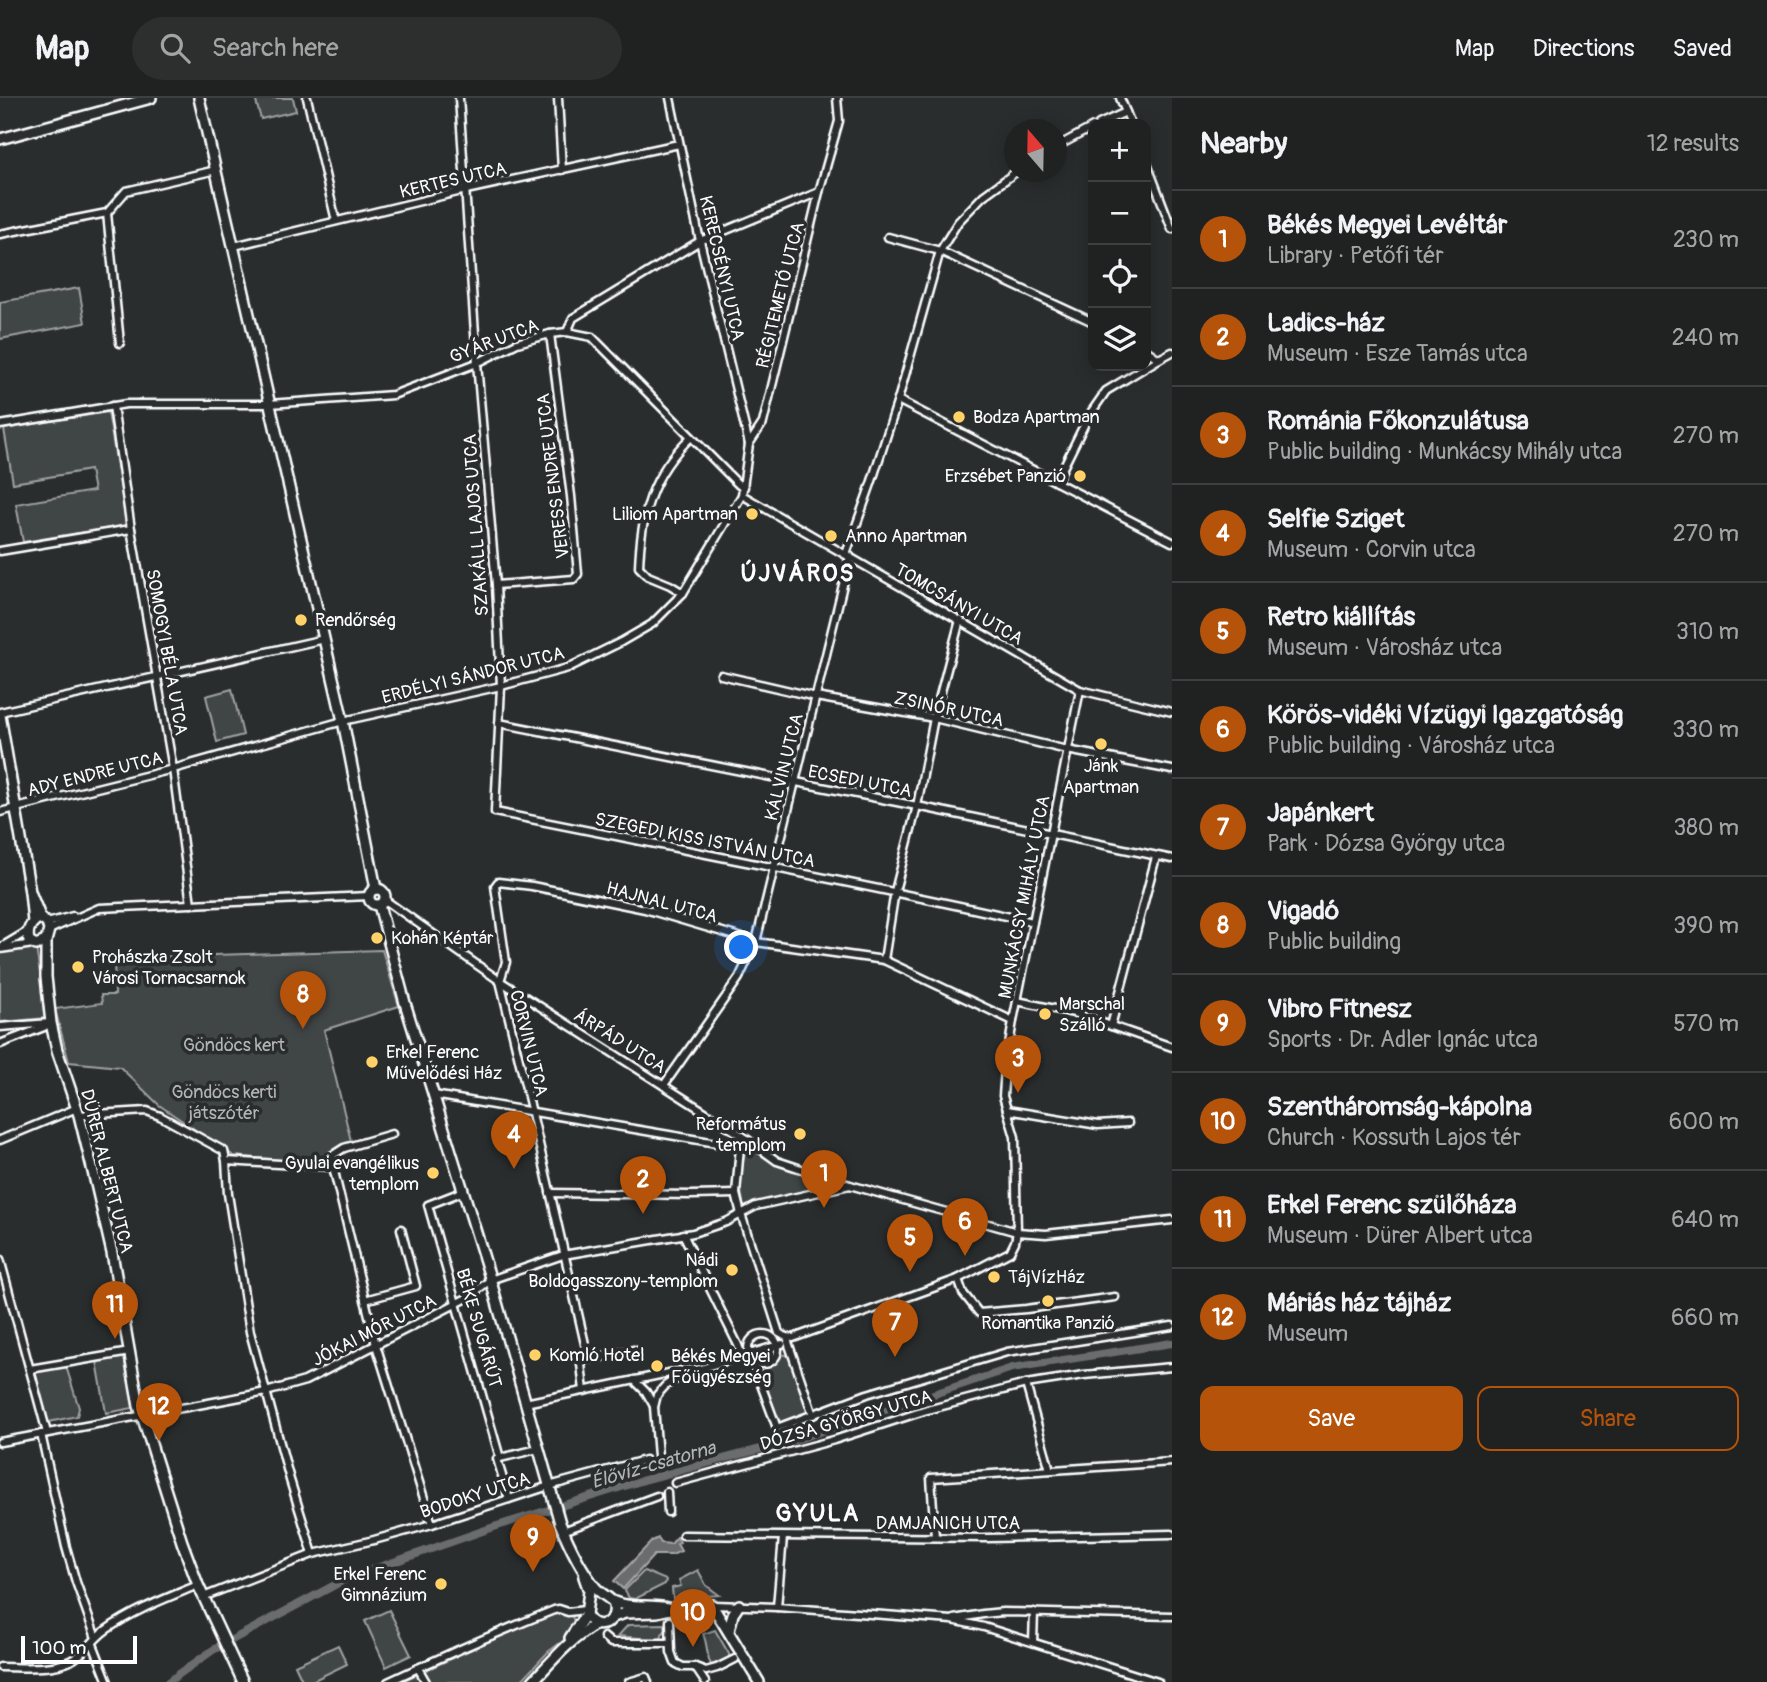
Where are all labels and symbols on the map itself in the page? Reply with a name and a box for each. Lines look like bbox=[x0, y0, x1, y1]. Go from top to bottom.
north arrow bbox=[1004, 119, 1067, 182]
street label: KERTES UTCA bbox=[397, 157, 509, 204]
street label: KERECSÉNYI UTCA bbox=[694, 193, 749, 343]
street label: RÉGITEMETŐ UTCA bbox=[751, 219, 810, 371]
street label: GYÁR UTCA bbox=[446, 314, 542, 369]
street label: VERESS ENDRE UTCA bbox=[532, 392, 575, 560]
place label: Bodza Apartman bbox=[973, 406, 1100, 429]
marker: Bodza Apartman bbox=[951, 409, 967, 425]
street label: SZAKÁLL LAJOS UTCA bbox=[459, 433, 494, 617]
place label: Erzsébet Panzió bbox=[945, 465, 1066, 488]
marker: Erzsébet Panzió bbox=[1072, 468, 1088, 484]
place label: Liliom Apartman bbox=[612, 503, 738, 526]
marker: Liliom Apartman bbox=[744, 506, 760, 522]
place label: Anno Apartman bbox=[845, 525, 967, 548]
marker: Anno Apartman bbox=[823, 528, 839, 544]
street label: TOMCSÁNYI UTCA bbox=[890, 558, 1027, 651]
district label: ÚJVÁROS bbox=[740, 559, 856, 588]
street label: SOMOGYI BÉLA UTCA bbox=[141, 567, 193, 737]
place label: Rendőrség bbox=[315, 609, 396, 632]
marker: Rendőrség bbox=[293, 612, 309, 628]
street label: ERDÉLYI SÁNDOR UTCA bbox=[379, 642, 567, 709]
street label: ZSINÓR UTCA bbox=[892, 686, 1006, 732]
street label: KÁLVIN UTCA bbox=[760, 711, 809, 823]
marker: Jánk Apartman bbox=[1093, 736, 1109, 752]
street label: ADY ENDRE UTCA bbox=[25, 746, 166, 802]
place label: Jánk Apartman bbox=[1063, 755, 1139, 799]
street label: ECSEDI UTCA bbox=[806, 760, 914, 803]
street label: MUNKÁCSY MIHÁLY UTCA bbox=[993, 793, 1056, 1001]
street label: SZEGEDI KISS ISTVÁN UTCA bbox=[593, 808, 817, 873]
street label: HAJNAL UTCA bbox=[604, 877, 720, 928]
place label: Kohán Képtár bbox=[391, 927, 494, 950]
marker: Kohán Képtár bbox=[369, 930, 385, 946]
your location bbox=[724, 930, 758, 964]
place label: Prohászka Zsolt Városi Tornacsarnok bbox=[92, 946, 246, 990]
marker: Prohászka Zsolt Városi Tornacsarnok bbox=[70, 959, 86, 975]
pin: 8 bbox=[280, 971, 326, 1029]
street label: CORVIN UTCA bbox=[504, 988, 553, 1099]
place label: Marschal Szálló bbox=[1059, 993, 1125, 1037]
street label: ÁRPÁD UTCA bbox=[569, 1004, 670, 1079]
marker: Marschal Szálló bbox=[1037, 1006, 1053, 1022]
park label: Göndöcs kert bbox=[183, 1034, 286, 1057]
pin: 3 bbox=[995, 1035, 1041, 1093]
place label: Erkel Ferenc Művelődési Ház bbox=[386, 1041, 502, 1085]
marker: Erkel Ferenc Művelődési Ház bbox=[364, 1054, 380, 1070]
park label: Göndöcs kerti játszótér bbox=[172, 1081, 277, 1125]
street label: DÜRER ALBERT UTCA bbox=[75, 1087, 138, 1256]
pin: 4 bbox=[491, 1111, 537, 1169]
place label: Református templom bbox=[696, 1113, 786, 1157]
marker: Református templom bbox=[792, 1126, 808, 1142]
pin: 1 bbox=[801, 1150, 847, 1208]
place label: Gyulai evangélikus templom bbox=[285, 1152, 419, 1196]
pin: 2 bbox=[620, 1156, 666, 1214]
marker: Gyulai evangélikus templom bbox=[425, 1165, 441, 1181]
pin: 6 bbox=[942, 1198, 988, 1256]
pin: 5 bbox=[887, 1214, 933, 1272]
place label: Nádi Boldogasszony-templom bbox=[528, 1249, 718, 1293]
marker: Nádi Boldogasszony-templom bbox=[724, 1262, 740, 1278]
street label: BÉKE SUGÁRÚT bbox=[450, 1266, 507, 1391]
place label: TájVízHáz bbox=[1008, 1266, 1085, 1289]
marker: TájVízHáz bbox=[986, 1269, 1002, 1285]
pin: 11 bbox=[92, 1281, 138, 1339]
street label: JÓKAI MÓR UTCA bbox=[308, 1288, 441, 1372]
marker: Romantika Panzió bbox=[1040, 1293, 1056, 1309]
pin: 7 bbox=[872, 1299, 918, 1357]
place label: Romantika Panzió bbox=[981, 1312, 1115, 1335]
place label: Komló Hotel bbox=[549, 1344, 644, 1367]
place label: Békés Megyei Főügyészség bbox=[671, 1345, 771, 1389]
marker: Komló Hotel bbox=[527, 1347, 543, 1363]
marker: Békés Megyei Főügyészség bbox=[649, 1358, 665, 1374]
pin: 12 bbox=[136, 1383, 182, 1441]
street label: DÓZSA GYÖRGY UTCA bbox=[757, 1384, 935, 1456]
water label: Élővíz-csatorna bbox=[588, 1435, 719, 1494]
street label: BODOKY UTCA bbox=[417, 1467, 533, 1524]
district label: GYULA bbox=[776, 1499, 860, 1528]
street label: DAMJANICH UTCA bbox=[876, 1512, 1021, 1535]
pin: 9 bbox=[510, 1514, 556, 1572]
place label: Erkel Ferenc Gimnázium bbox=[334, 1563, 427, 1607]
marker: Erkel Ferenc Gimnázium bbox=[433, 1576, 449, 1592]
pin: 10 bbox=[670, 1589, 716, 1647]
scale bar bbox=[21, 1633, 136, 1665]

